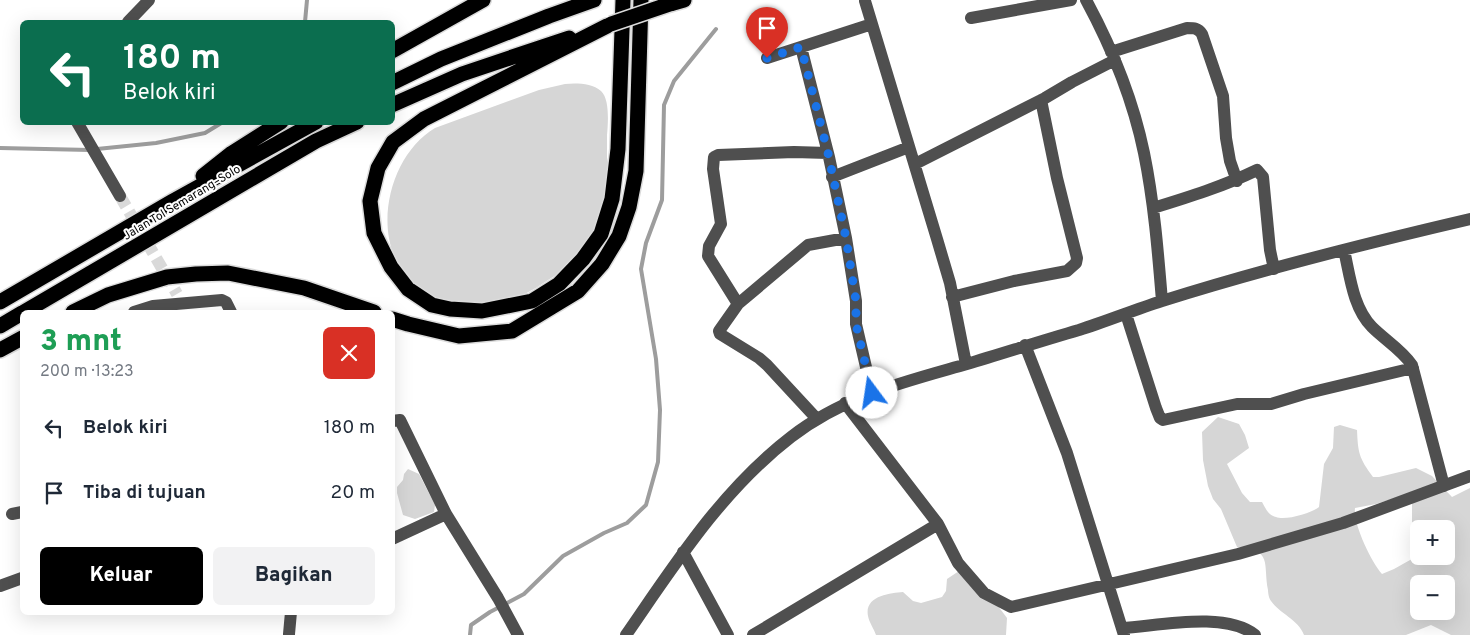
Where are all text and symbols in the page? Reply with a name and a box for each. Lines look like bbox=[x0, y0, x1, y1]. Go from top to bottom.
pin bbox=[746, 7, 788, 58]
icon: arrive bbox=[753, 14, 781, 42]
text: 180 m bbox=[123, 37, 221, 81]
icon: left bbox=[40, 40, 105, 105]
text: Belok kiri bbox=[123, 80, 216, 107]
street label: Jalan Tol Semarang–Solo bbox=[120, 161, 244, 244]
text: 3 mnt bbox=[40, 324, 122, 361]
button: close bbox=[323, 327, 375, 379]
text: 200 m · 13:23 bbox=[40, 362, 134, 382]
position arrow bbox=[845, 366, 897, 418]
icon: left bbox=[40, 414, 68, 442]
text: Belok kiri bbox=[83, 416, 168, 440]
text: 180 m bbox=[324, 416, 375, 440]
icon: arrive bbox=[40, 479, 68, 507]
text: Tiba di tujuan bbox=[83, 481, 206, 505]
text: 20 m bbox=[331, 481, 375, 505]
map controls bbox=[1410, 520, 1455, 620]
button: + bbox=[1410, 520, 1455, 565]
button: Keluar bbox=[40, 547, 203, 605]
button: Bagikan bbox=[213, 547, 375, 605]
button: − bbox=[1410, 575, 1455, 620]

